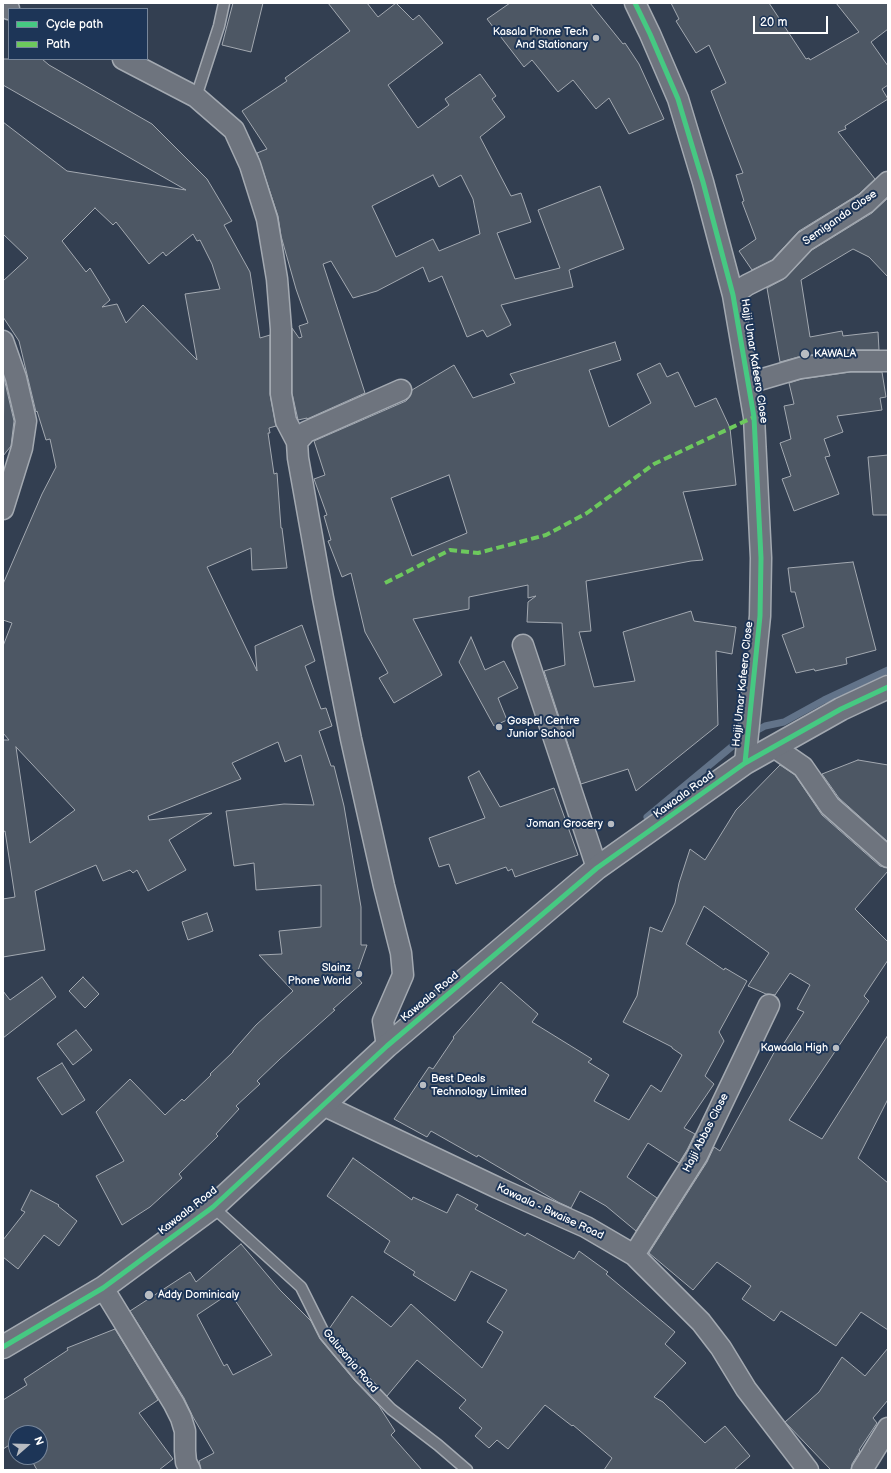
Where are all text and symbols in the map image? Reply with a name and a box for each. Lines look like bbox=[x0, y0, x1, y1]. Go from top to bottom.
legend bbox=[8, 8, 148, 60]
scale bar bbox=[755, 8, 830, 34]
text: 20 m bbox=[760, 15, 787, 30]
text: Cycle path bbox=[46, 17, 103, 32]
place label: Kasala Phone Tech And Stationary bbox=[493, 25, 588, 51]
marker: Kasala Phone Tech And Stationary bbox=[591, 33, 601, 43]
text: Path bbox=[46, 37, 70, 52]
street label: Semiganda Close bbox=[800, 187, 880, 249]
street label: Hajji Umar Kafeero Close bbox=[738, 298, 770, 424]
place label: KAWALA bbox=[814, 347, 856, 361]
marker: KAWALA bbox=[799, 348, 811, 360]
street label: Hajji Umar Kafeero Close bbox=[730, 621, 756, 747]
place label: Gospel Centre Junior School bbox=[507, 714, 579, 740]
marker: Gospel Centre Junior School bbox=[494, 722, 504, 732]
street label: Kawaala Road bbox=[651, 769, 717, 821]
place label: Joman Grocery bbox=[527, 817, 603, 831]
marker: Joman Grocery bbox=[606, 819, 616, 829]
place label: Slainz Phone World bbox=[288, 961, 351, 987]
marker: Slainz Phone World bbox=[354, 969, 364, 979]
street label: Kawaala Road bbox=[399, 969, 461, 1025]
place label: Kawaala High bbox=[760, 1041, 828, 1055]
marker: Kawaala High bbox=[831, 1043, 841, 1053]
place label: Best Deals Technology Limited bbox=[431, 1072, 527, 1098]
marker: Best Deals Technology Limited bbox=[418, 1080, 428, 1090]
street label: Hajji Abbas Close bbox=[680, 1091, 732, 1175]
street label: Kawaala - Bwaise Road bbox=[494, 1181, 606, 1243]
street label: Kawaala Road bbox=[156, 1184, 220, 1238]
place label: Addy Dominicaly bbox=[158, 1288, 239, 1302]
marker: Addy Dominicaly bbox=[143, 1289, 155, 1301]
street label: Galusanja Road bbox=[319, 1326, 381, 1396]
north arrow bbox=[8, 1425, 48, 1465]
text: N bbox=[31, 1435, 46, 1447]

